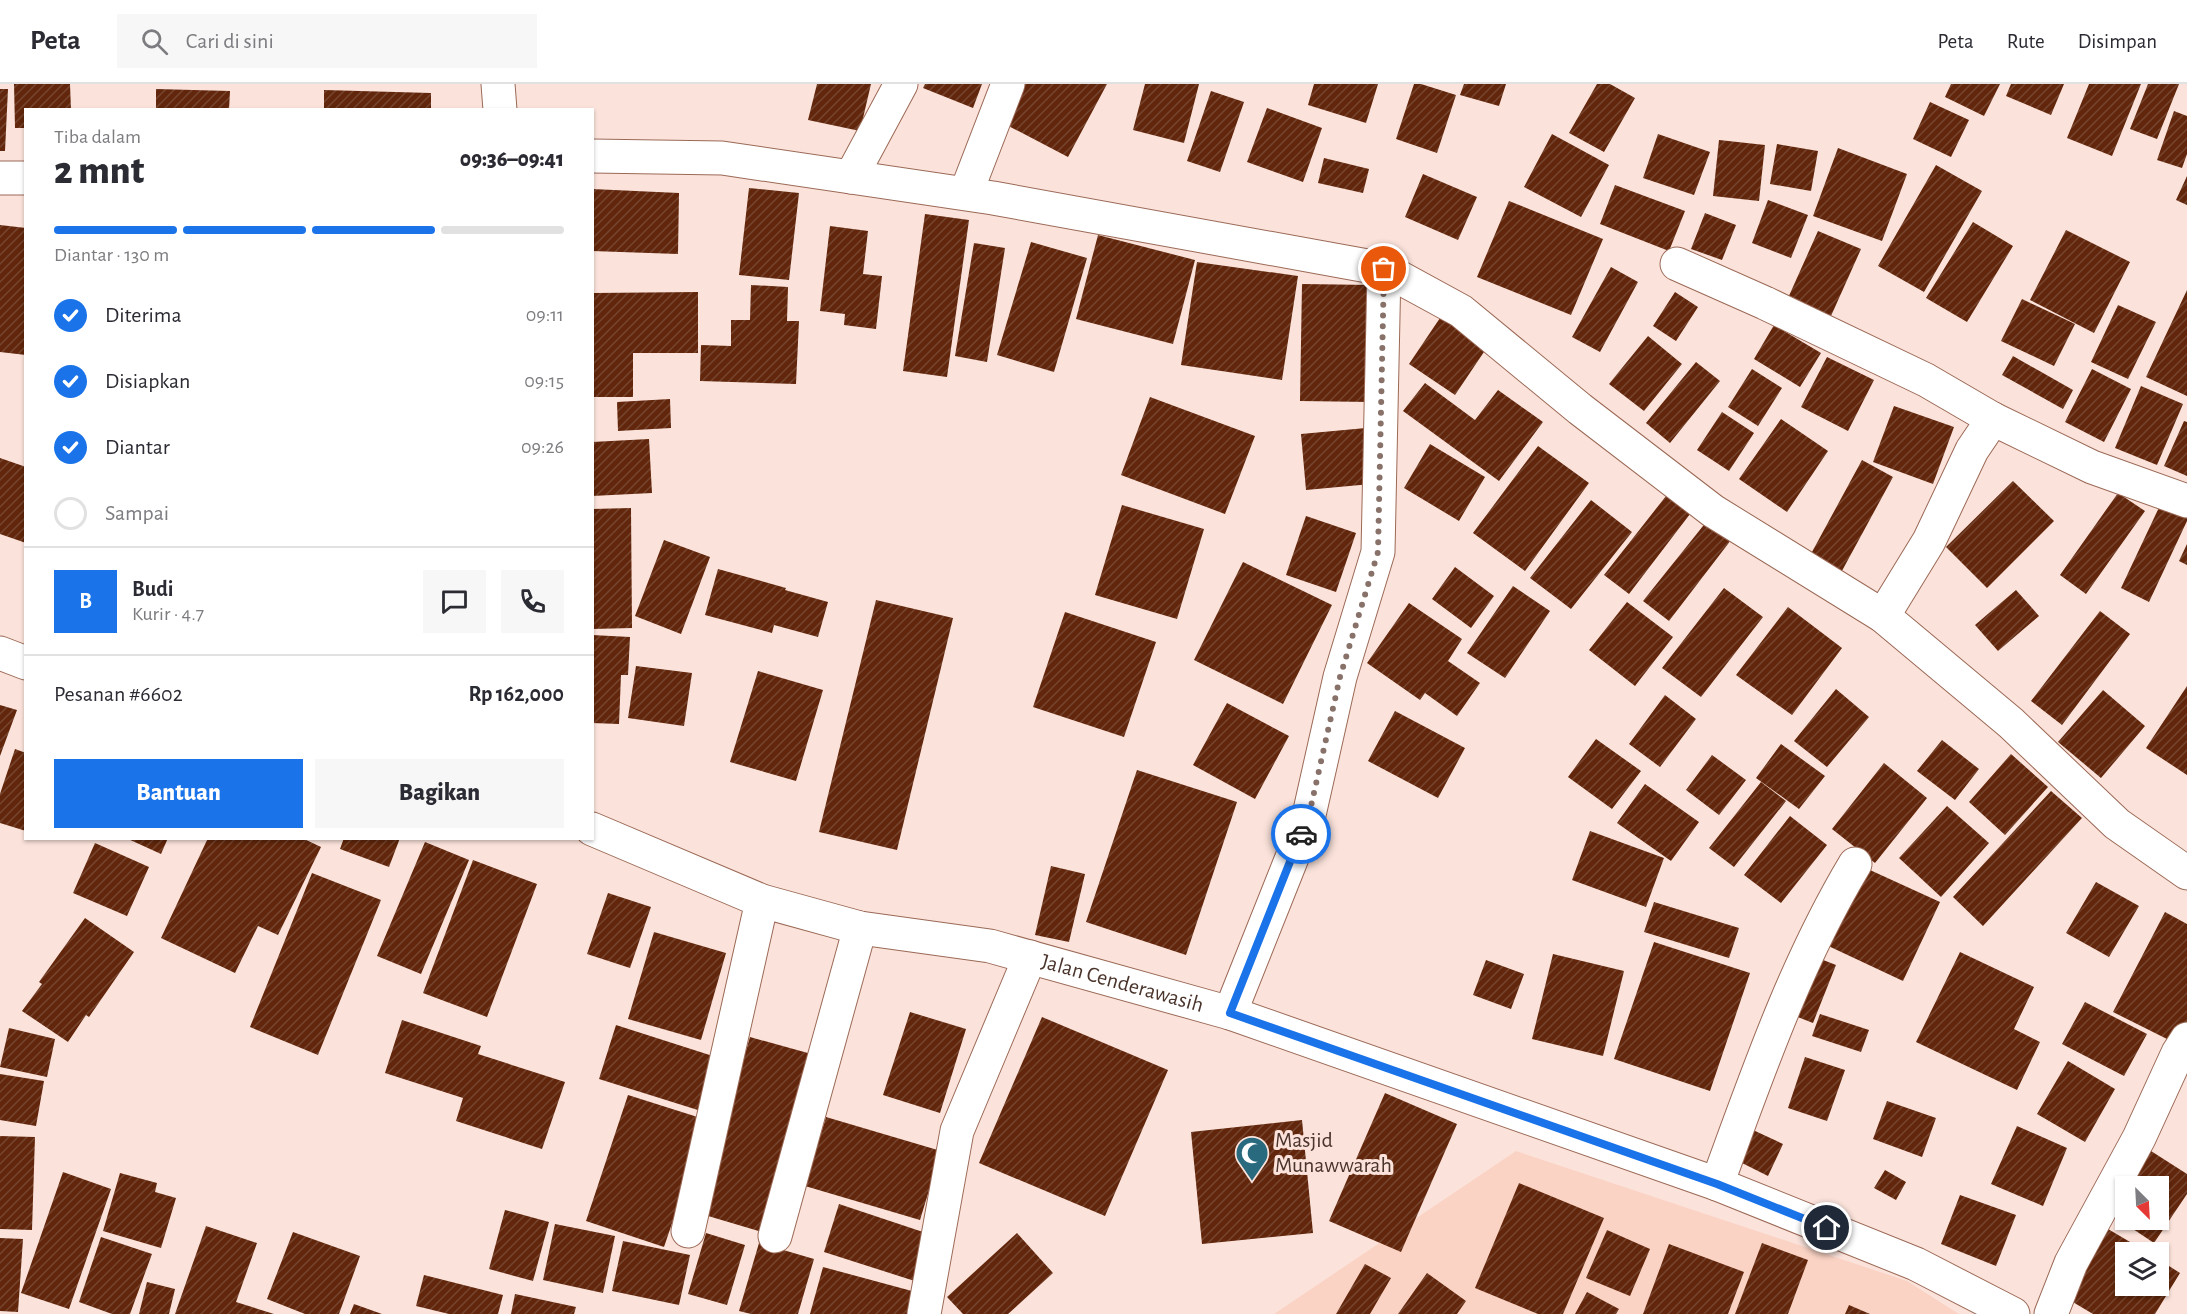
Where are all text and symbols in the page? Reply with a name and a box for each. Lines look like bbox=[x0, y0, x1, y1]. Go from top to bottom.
search box bbox=[117, 14, 537, 68]
icon: search bbox=[138, 25, 171, 58]
text: Peta bbox=[30, 27, 81, 55]
text: Cari di sini bbox=[186, 30, 274, 52]
text: Peta bbox=[1938, 31, 1974, 52]
text: Rute bbox=[2007, 31, 2045, 52]
text: Disimpan bbox=[2078, 31, 2157, 52]
text: Tiba dalam bbox=[54, 127, 141, 147]
text: 09:36–09:41 bbox=[460, 148, 564, 170]
text: 2 mnt bbox=[54, 152, 144, 191]
pin bbox=[1358, 243, 1409, 294]
text: Diantar · 130 m bbox=[54, 245, 169, 265]
icon: bag bbox=[1367, 252, 1400, 285]
icon: check bbox=[54, 299, 87, 332]
text: Diterima bbox=[105, 304, 182, 326]
text: 09:11 bbox=[526, 305, 564, 325]
icon: check bbox=[54, 365, 87, 398]
text: Disiapkan bbox=[105, 370, 190, 392]
text: 09:15 bbox=[524, 371, 564, 391]
icon: check bbox=[54, 431, 87, 464]
text: Diantar bbox=[105, 436, 170, 458]
text: 09:26 bbox=[521, 437, 564, 457]
text: Sampai bbox=[105, 502, 169, 524]
button: chat bbox=[423, 570, 486, 633]
button: phone bbox=[501, 570, 564, 633]
text: Budi bbox=[132, 578, 174, 600]
text: B bbox=[79, 590, 92, 612]
text: Kurir · 4.7 bbox=[132, 604, 204, 624]
text: Pesanan #6602 bbox=[54, 683, 183, 705]
text: Rp 162,000 bbox=[468, 683, 564, 705]
button: Bantuan bbox=[54, 759, 303, 828]
button: Bagikan bbox=[315, 759, 564, 828]
courier bbox=[1271, 804, 1331, 864]
icon: car bbox=[1285, 818, 1318, 851]
street label: Jalan Cenderawasih bbox=[1039, 950, 1206, 1016]
place label: Masjid Munawwarah bbox=[1275, 1129, 1392, 1176]
mosque icon: Masjid Munawwarah bbox=[1234, 1135, 1270, 1182]
north arrow bbox=[2115, 1176, 2169, 1230]
map controls bbox=[2115, 1176, 2169, 1296]
pin bbox=[1801, 1202, 1852, 1253]
icon: home bbox=[1810, 1211, 1843, 1244]
button: layers bbox=[2115, 1242, 2169, 1296]

